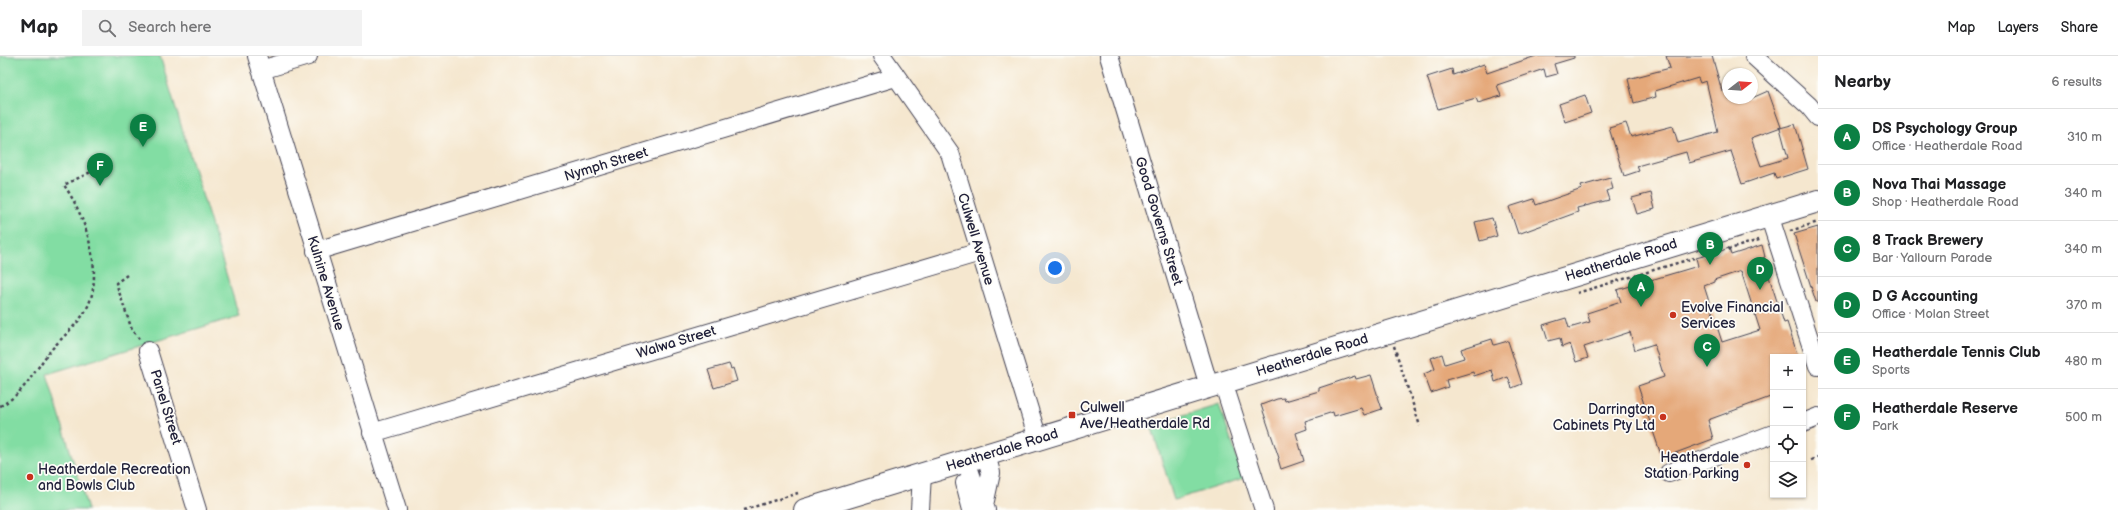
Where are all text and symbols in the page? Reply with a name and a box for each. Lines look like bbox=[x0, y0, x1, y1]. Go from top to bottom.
search box bbox=[82, 10, 362, 46]
text: Map bbox=[20, 16, 58, 39]
icon: search bbox=[96, 17, 118, 39]
text: Search here bbox=[128, 18, 211, 37]
text: Map bbox=[1947, 19, 1975, 36]
text: Layers bbox=[1997, 19, 2039, 36]
text: Share bbox=[2061, 19, 2098, 36]
north arrow bbox=[1722, 68, 1758, 104]
text: Nearby bbox=[1834, 72, 1891, 92]
text: 6 results bbox=[2052, 74, 2102, 90]
pin: E bbox=[130, 114, 156, 147]
text: DS Psychology Group bbox=[1872, 119, 2018, 138]
text: A bbox=[1843, 129, 1851, 145]
text: 310 m bbox=[2067, 129, 2102, 145]
text: Office · Heatherdale Road bbox=[1872, 138, 2022, 154]
street label: Nymph Street bbox=[562, 143, 650, 185]
pin: F bbox=[87, 153, 113, 186]
street label: Good Governs Street bbox=[1131, 155, 1187, 288]
text: Nova Thai Massage bbox=[1872, 175, 2006, 194]
text: B bbox=[1842, 185, 1852, 201]
text: 340 m bbox=[2064, 185, 2102, 201]
street label: Culwell Avenue bbox=[954, 191, 998, 287]
text: Shop · Heatherdale Road bbox=[1872, 194, 2019, 210]
text: 8 Track Brewery bbox=[1872, 231, 1983, 250]
pin: B bbox=[1697, 232, 1723, 265]
street label: Kulnine Avenue bbox=[304, 234, 348, 332]
street label: Heatherdale Road bbox=[1563, 235, 1679, 285]
text: C bbox=[1842, 241, 1852, 257]
text: 340 m bbox=[2064, 241, 2102, 257]
text: Bar · Yallourn Parade bbox=[1872, 250, 1992, 266]
pin: D bbox=[1747, 257, 1773, 290]
your location bbox=[1045, 258, 1065, 278]
pin: A bbox=[1628, 274, 1654, 307]
text: D G Accounting bbox=[1872, 287, 1978, 306]
text: D bbox=[1842, 297, 1852, 313]
text: 370 m bbox=[2066, 297, 2102, 313]
place label: Evolve Financial Services bbox=[1681, 299, 1784, 332]
text: Office · Molan Street bbox=[1872, 306, 1989, 322]
marker: Evolve Financial Services bbox=[1668, 310, 1678, 320]
street label: Walwa Street bbox=[634, 322, 718, 362]
street label: Heatherdale Road bbox=[1254, 330, 1370, 380]
pin: C bbox=[1694, 334, 1720, 367]
text: Heatherdale Tennis Club bbox=[1872, 343, 2041, 362]
text: E bbox=[1843, 353, 1851, 369]
text: 480 m bbox=[2065, 353, 2102, 369]
map controls bbox=[1770, 354, 1806, 498]
button: + bbox=[1770, 354, 1806, 390]
text: Sports bbox=[1872, 362, 1910, 378]
street label: Panel Street bbox=[147, 367, 186, 447]
button: − bbox=[1770, 390, 1806, 426]
place label: Culwell Ave/Heatherdale Rd bbox=[1080, 399, 1210, 432]
text: Heatherdale Reserve bbox=[1872, 399, 2018, 418]
place label: Darrington Cabinets Pty Ltd bbox=[1553, 401, 1655, 434]
text: F bbox=[1843, 409, 1851, 425]
text: 500 m bbox=[2065, 409, 2102, 425]
marker: Culwell Ave/Heatherdale Rd bbox=[1067, 410, 1077, 420]
marker: Darrington Cabinets Pty Ltd bbox=[1658, 412, 1668, 422]
text: Park bbox=[1872, 418, 1898, 434]
street label: Heatherdale Road bbox=[944, 425, 1060, 475]
button: locate bbox=[1770, 426, 1806, 462]
place label: Heatherdale Station Parking bbox=[1644, 449, 1739, 482]
marker: Heatherdale Station Parking bbox=[1742, 460, 1752, 470]
place label: Heatherdale Recreation and Bowls Club bbox=[38, 461, 191, 494]
button: layers bbox=[1770, 462, 1806, 498]
marker: Heatherdale Recreation and Bowls Club bbox=[25, 472, 35, 482]

